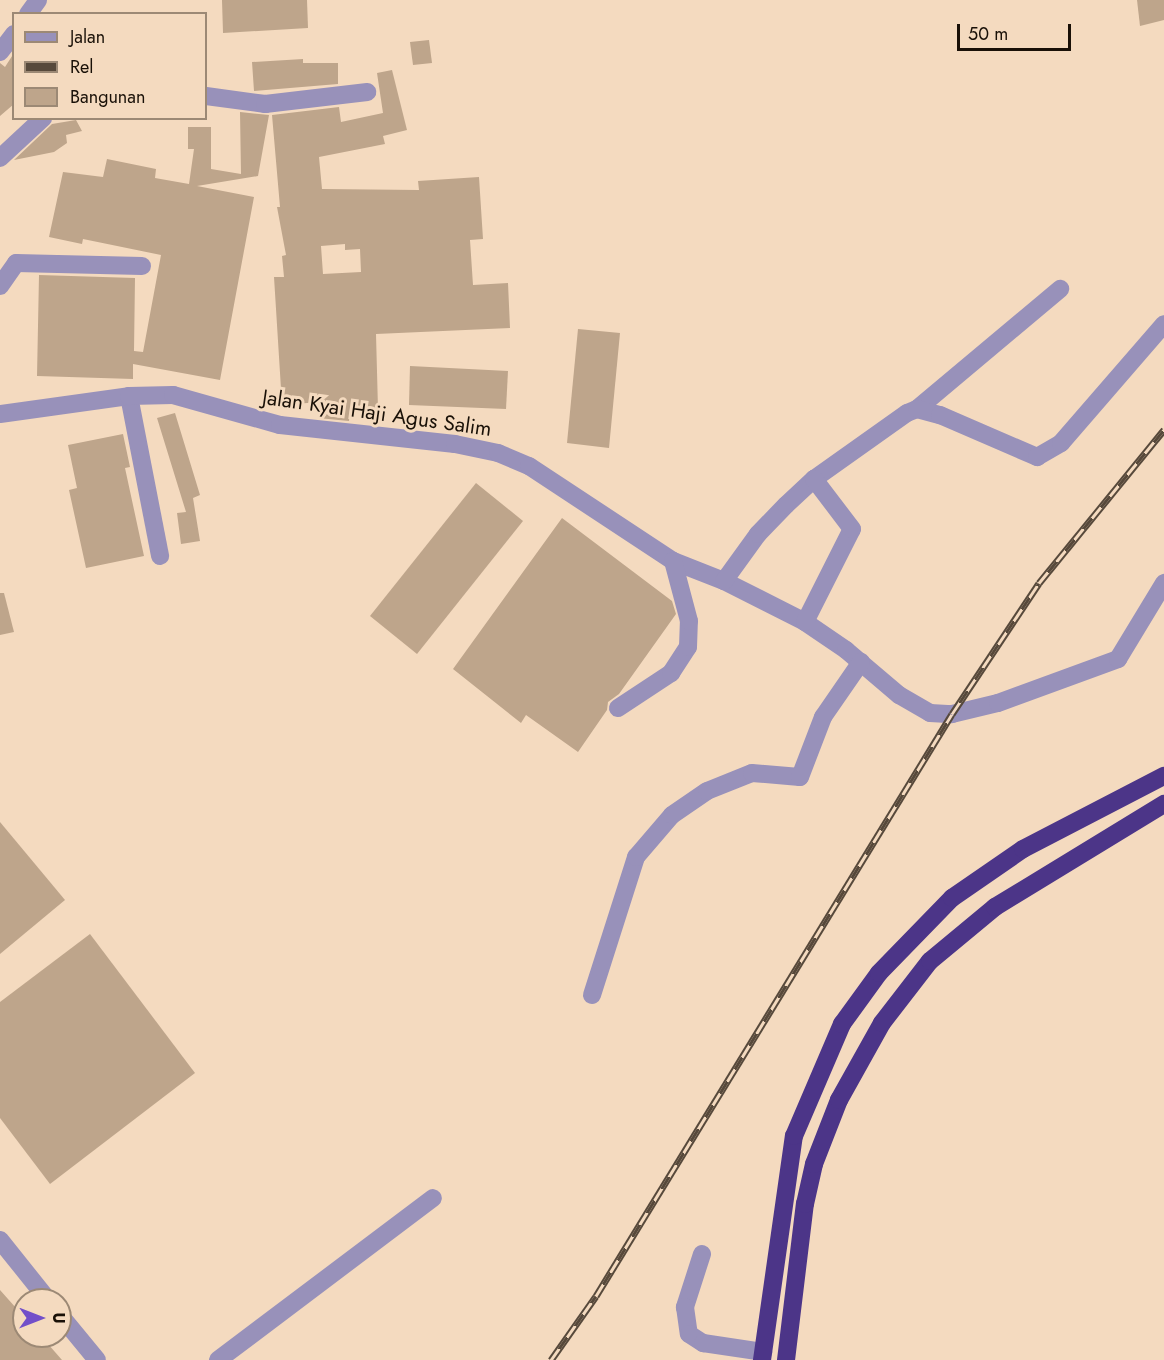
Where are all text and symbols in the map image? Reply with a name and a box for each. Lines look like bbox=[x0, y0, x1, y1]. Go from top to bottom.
legend bbox=[12, 12, 207, 120]
scale bar bbox=[960, 12, 1074, 50]
text: 50 m bbox=[968, 21, 1008, 47]
text: Jalan bbox=[70, 24, 105, 50]
text: Rel bbox=[70, 54, 94, 80]
text: Bangunan bbox=[70, 84, 145, 110]
street label: Jalan Kyai Haji Agus Salim bbox=[261, 384, 493, 442]
north arrow bbox=[12, 1288, 72, 1348]
text: U bbox=[47, 1312, 70, 1324]

